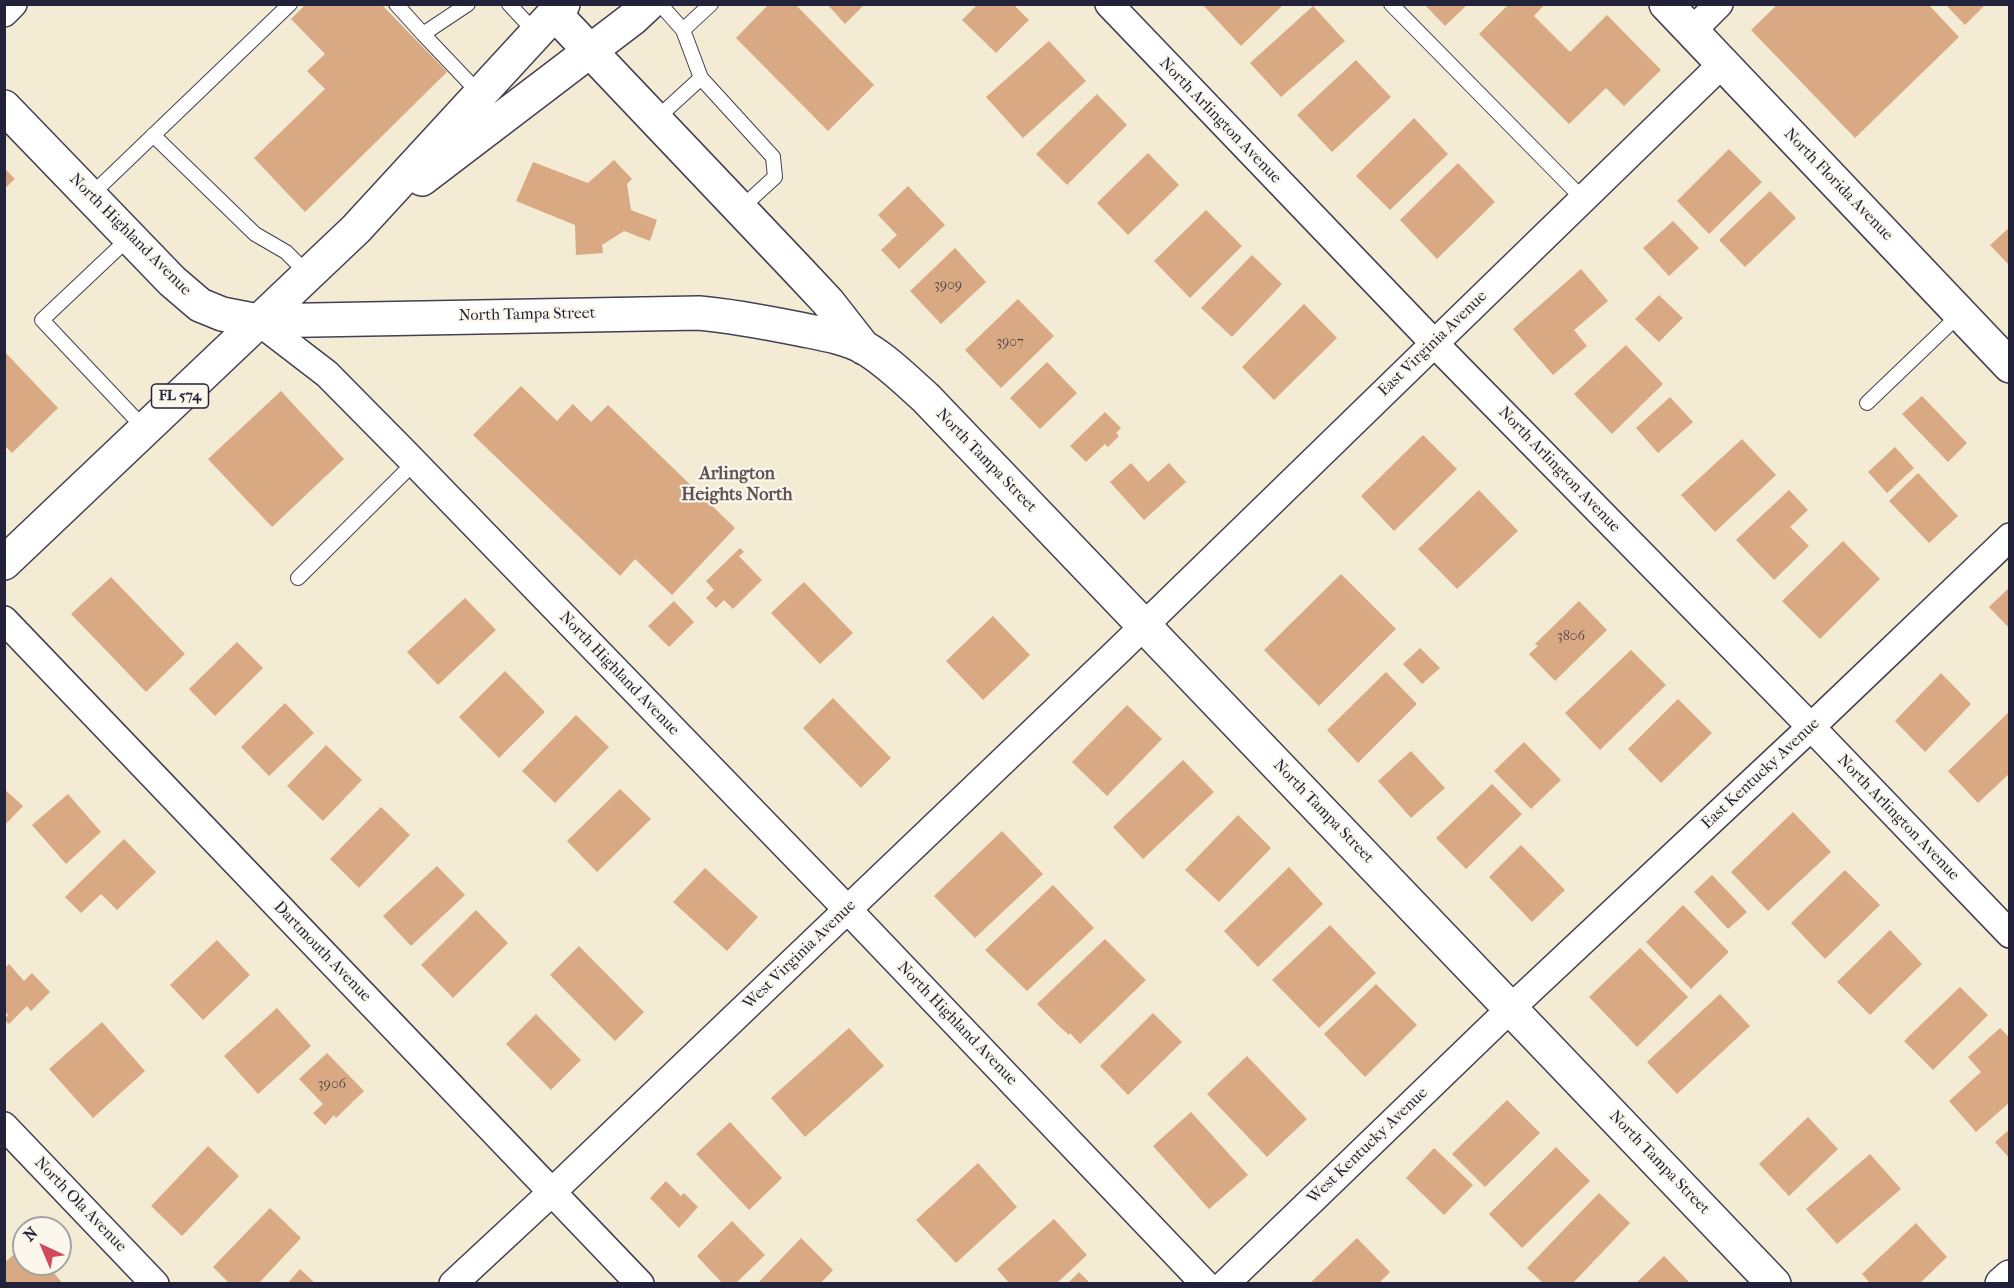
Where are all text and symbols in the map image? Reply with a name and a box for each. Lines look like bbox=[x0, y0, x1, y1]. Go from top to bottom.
street label: North Arlington Avenue bbox=[1155, 54, 1285, 188]
street label: North Florida Avenue bbox=[1780, 125, 1896, 245]
street label: North Highland Avenue bbox=[65, 170, 195, 300]
house number: 3909 bbox=[934, 278, 962, 294]
street label: East Virginia Avenue bbox=[1375, 287, 1491, 401]
street label: North Tampa Street bbox=[458, 304, 596, 326]
house number: 3907 bbox=[996, 335, 1024, 351]
road number: FL 574 bbox=[152, 384, 208, 408]
street label: North Arlington Avenue bbox=[1494, 403, 1624, 537]
street label: North Tampa Street bbox=[932, 405, 1040, 517]
district label: Arlington Heights North bbox=[681, 464, 793, 506]
street label: North Highland Avenue bbox=[555, 608, 683, 740]
house number: 3806 bbox=[1557, 629, 1585, 645]
street label: East Kentucky Avenue bbox=[1698, 714, 1824, 834]
street label: North Arlington Avenue bbox=[1833, 751, 1963, 885]
street label: North Tampa Street bbox=[1269, 756, 1377, 868]
street label: West Virginia Avenue bbox=[740, 896, 860, 1014]
street label: Dartmouth Avenue bbox=[269, 898, 375, 1006]
street label: North Highland Avenue bbox=[893, 958, 1021, 1090]
house number: 3906 bbox=[318, 1077, 346, 1093]
street label: West Kentucky Avenue bbox=[1304, 1084, 1432, 1208]
street label: North Tampa Street bbox=[1605, 1107, 1713, 1219]
street label: North Ola Avenue bbox=[30, 1154, 130, 1256]
north arrow bbox=[12, 1216, 72, 1276]

